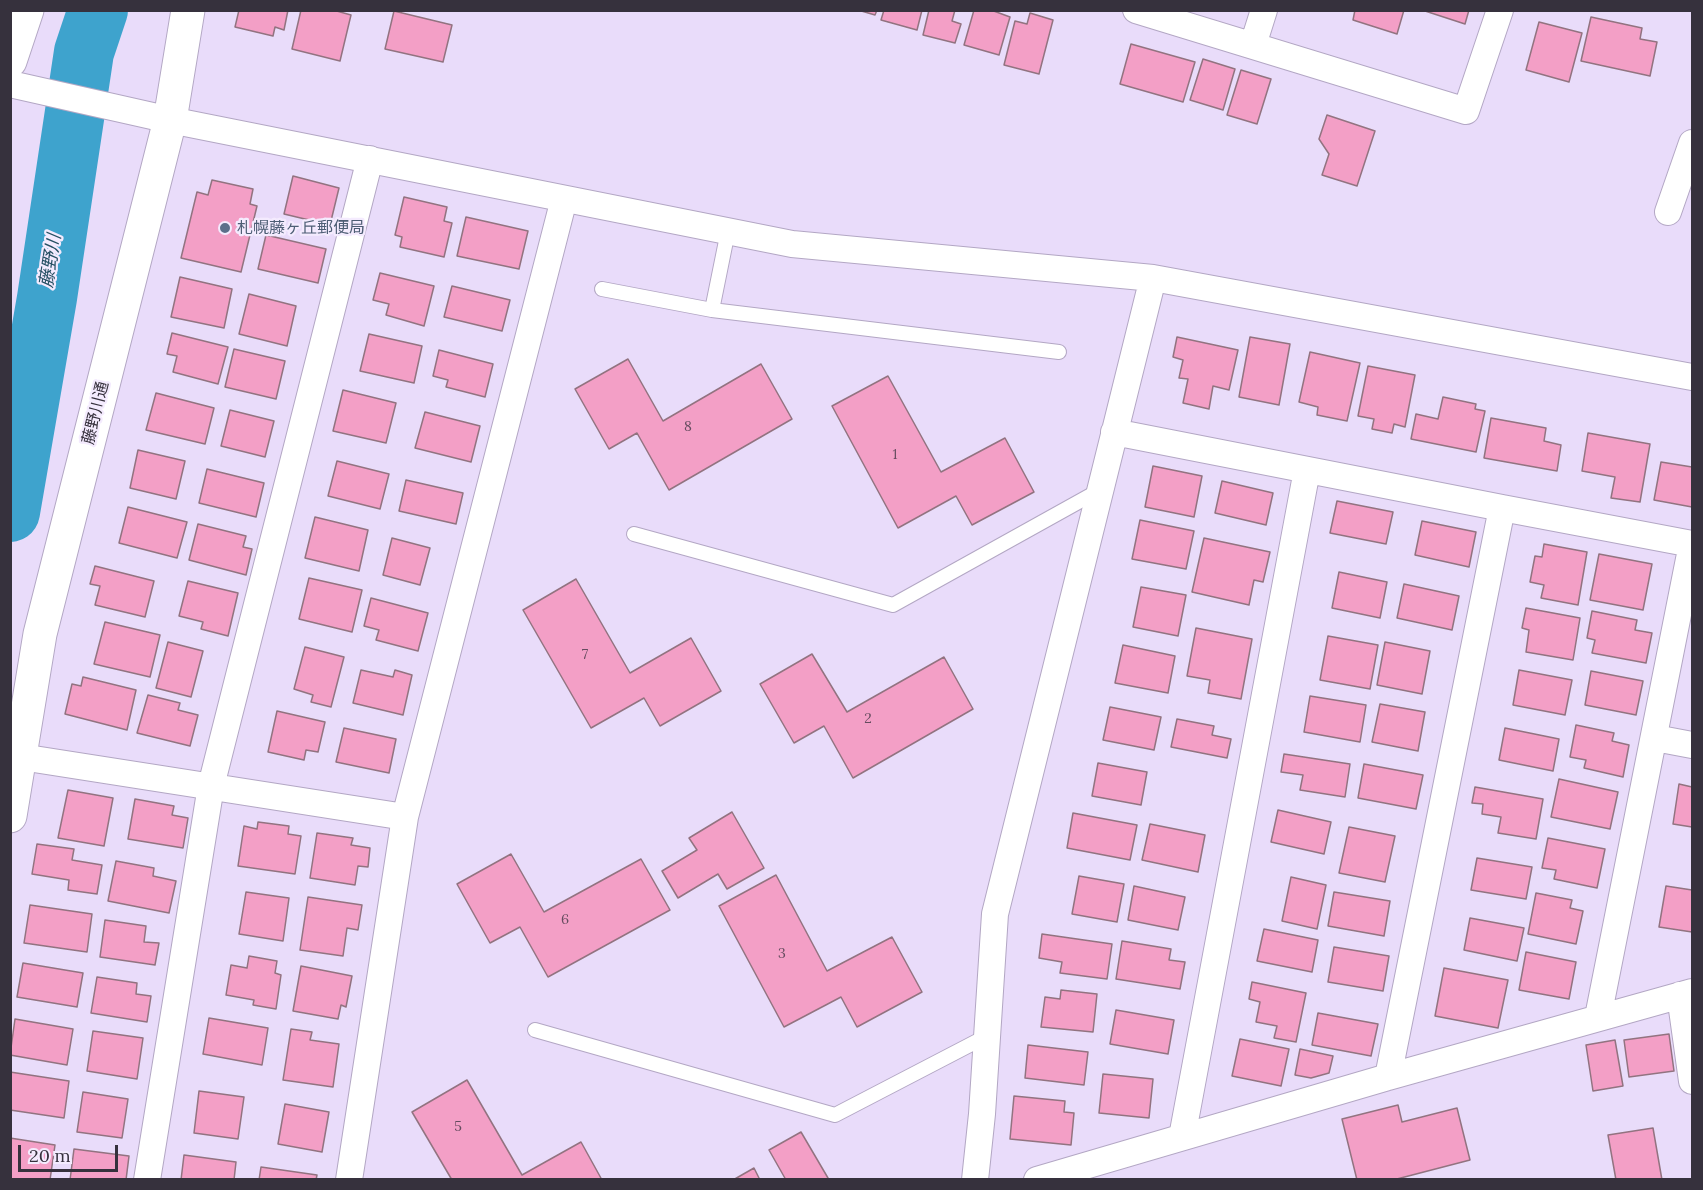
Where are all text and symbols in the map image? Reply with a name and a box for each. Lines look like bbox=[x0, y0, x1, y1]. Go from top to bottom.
place label: 札幌藤ヶ丘郵便局 bbox=[237, 218, 365, 238]
marker: 札幌藤ヶ丘郵便局 bbox=[218, 221, 232, 235]
water label: 藤野川 bbox=[36, 233, 66, 289]
street label: 藤野川通 bbox=[79, 380, 113, 446]
house number: 8 bbox=[684, 419, 692, 435]
house number: 1 bbox=[892, 447, 898, 463]
house number: 7 bbox=[582, 647, 588, 663]
house number: 2 bbox=[864, 711, 872, 727]
house number: 6 bbox=[561, 912, 569, 928]
house number: 3 bbox=[778, 946, 786, 962]
house number: 5 bbox=[454, 1119, 462, 1135]
scale bar bbox=[21, 1133, 122, 1171]
text: 20 m bbox=[29, 1144, 71, 1167]

